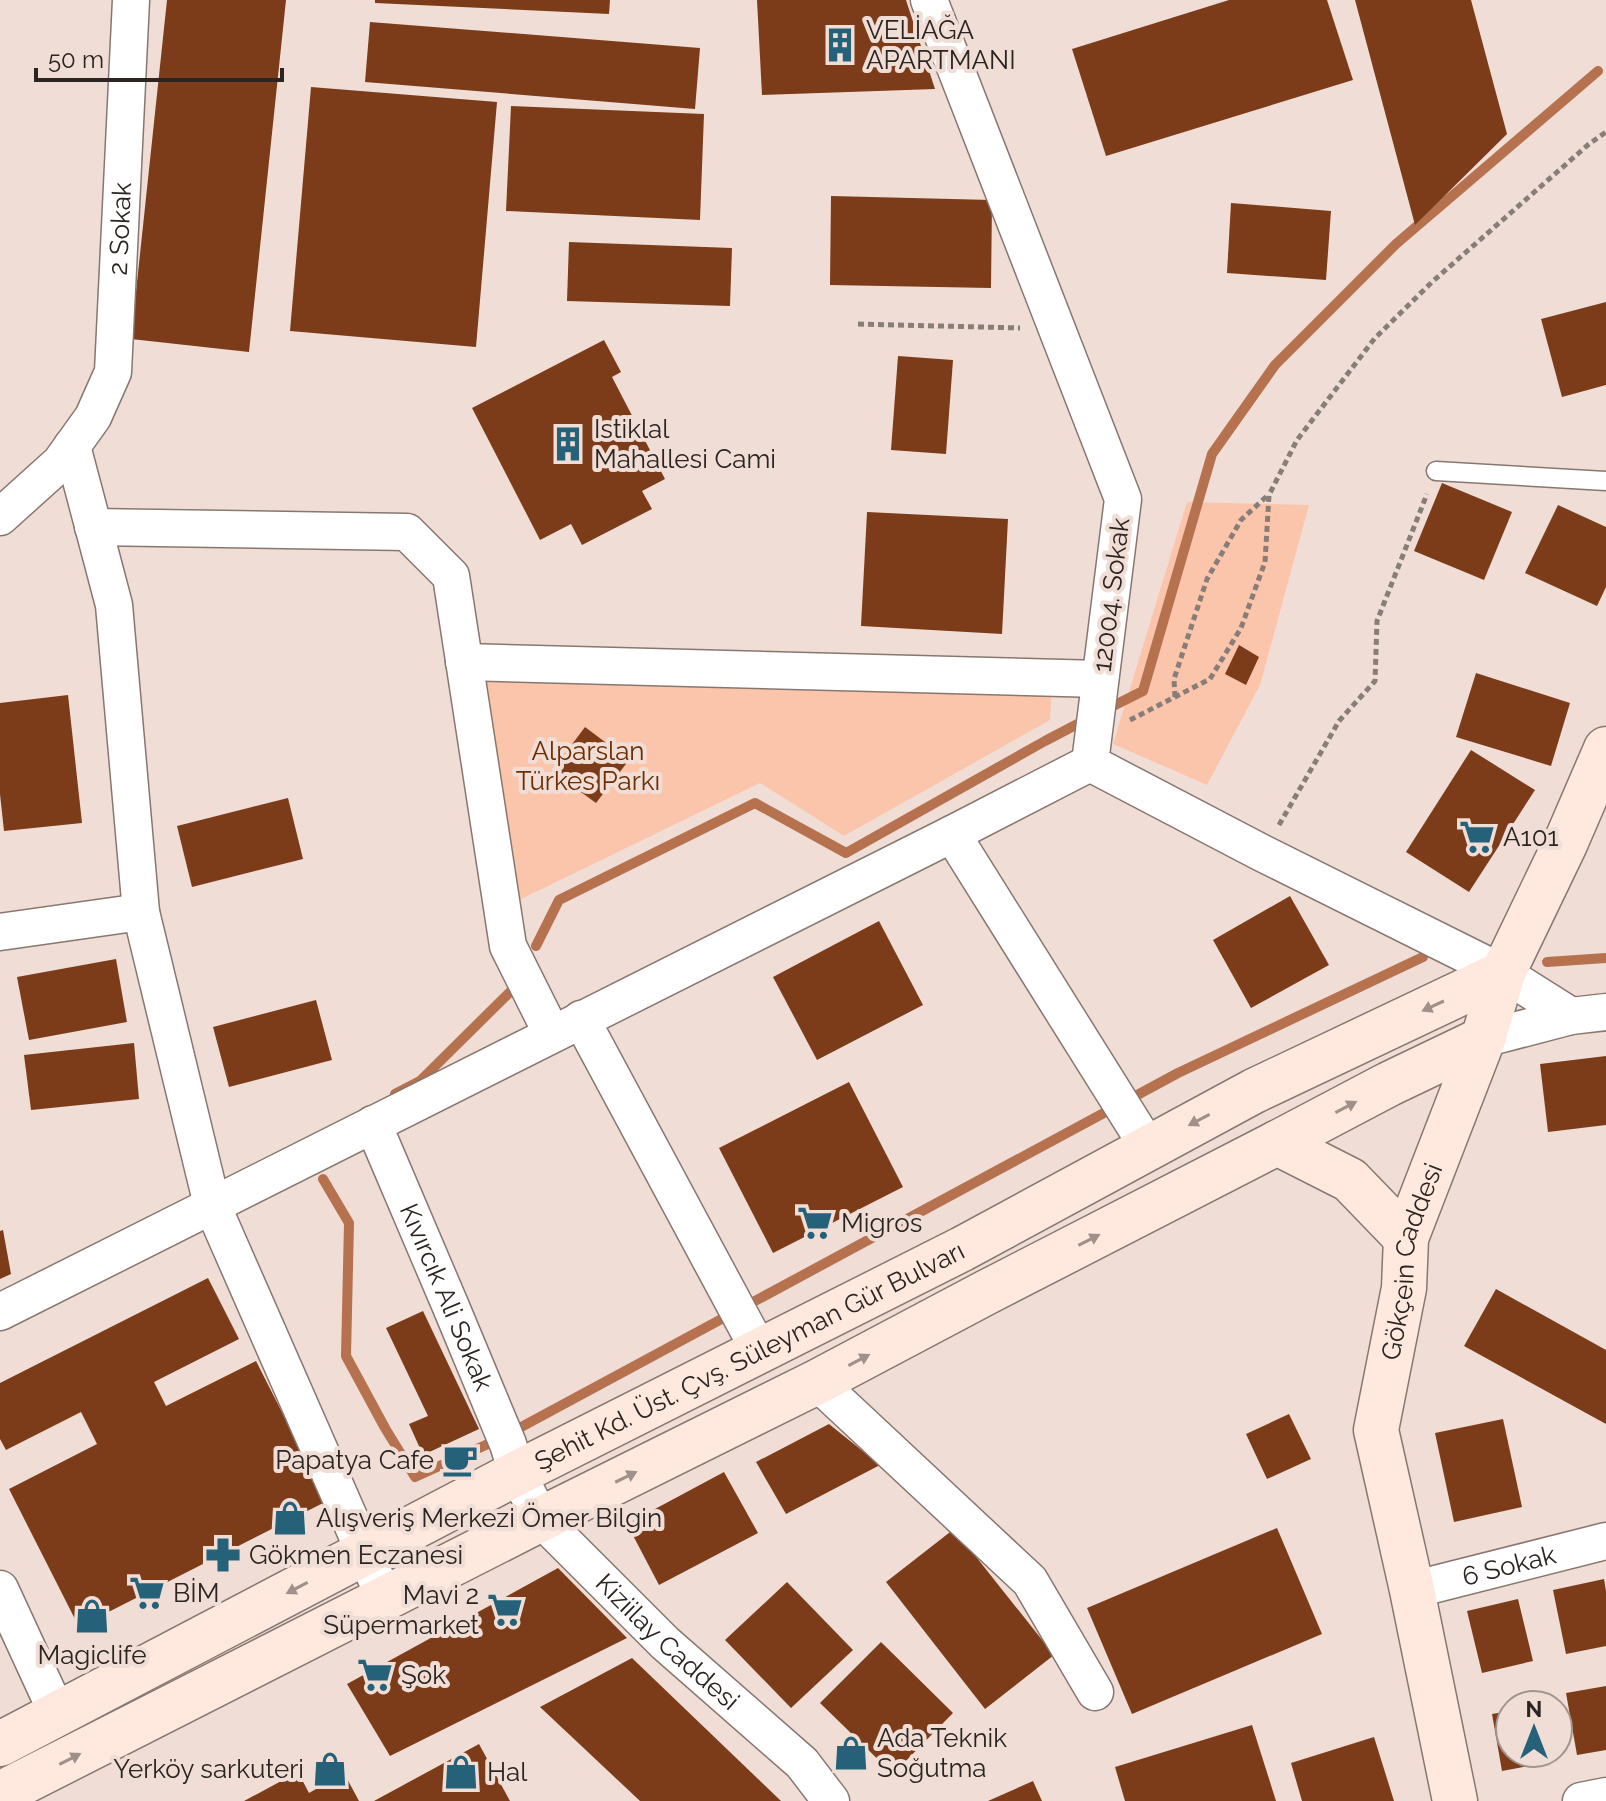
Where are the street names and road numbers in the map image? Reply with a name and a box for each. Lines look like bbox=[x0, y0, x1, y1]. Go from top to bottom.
street label: 2 Sokak bbox=[103, 181, 137, 276]
street label: 12004. Sokak bbox=[1087, 516, 1135, 674]
street label: Gökçein Caddesi bbox=[1375, 1159, 1448, 1363]
street label: Kıvırcık Ali Sokak bbox=[394, 1199, 499, 1395]
street label: Şehit Kd. Üst. Çvş. Süleyman Gür Bulvarı bbox=[530, 1235, 969, 1477]
street label: 6 Sokak bbox=[1459, 1539, 1559, 1592]
street label: Kiziilay Caddesi bbox=[590, 1568, 745, 1716]

